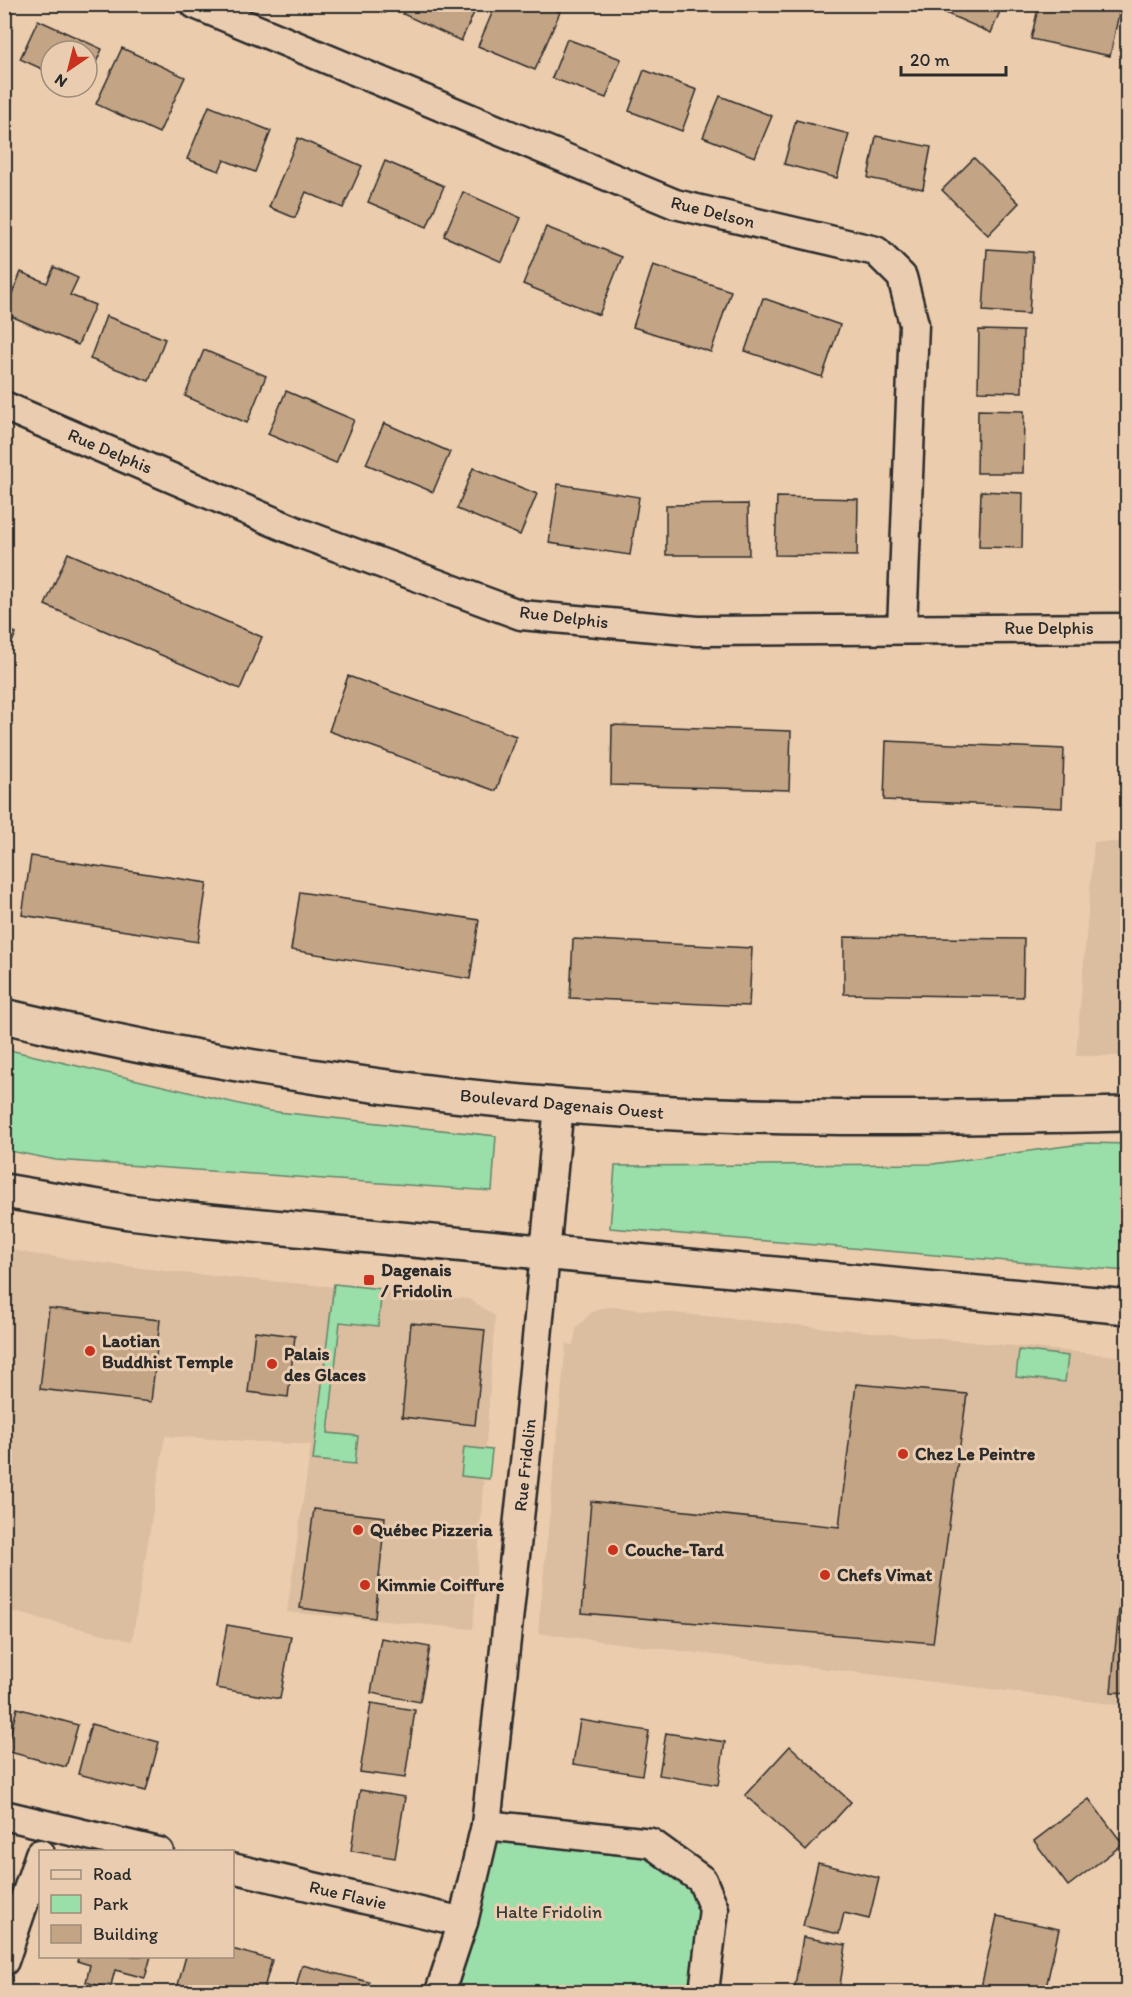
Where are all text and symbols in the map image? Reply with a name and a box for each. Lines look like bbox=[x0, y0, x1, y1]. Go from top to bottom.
north arrow bbox=[39, 39, 99, 99]
scale bar bbox=[901, 39, 1006, 77]
text: 20 m bbox=[910, 49, 950, 71]
text: N bbox=[51, 70, 71, 92]
street label: Rue Delson bbox=[669, 191, 757, 233]
street label: Rue Delphis bbox=[64, 423, 156, 479]
street label: Rue Delphis bbox=[518, 601, 610, 633]
street label: Rue Delphis bbox=[1004, 617, 1094, 639]
street label: Boulevard Dagenais Ouest bbox=[459, 1084, 665, 1124]
place label: Dagenais / Fridolin bbox=[380, 1259, 453, 1302]
marker: Dagenais / Fridolin bbox=[362, 1273, 376, 1287]
place label: Laotian Buddhist Temple bbox=[102, 1330, 234, 1373]
place label: Palais des Glaces bbox=[284, 1343, 366, 1386]
marker: Laotian Buddhist Temple bbox=[83, 1344, 97, 1358]
marker: Palais des Glaces bbox=[265, 1357, 279, 1371]
street label: Rue Fridolin bbox=[509, 1418, 541, 1512]
place label: Chez Le Peintre bbox=[915, 1443, 1036, 1465]
marker: Chez Le Peintre bbox=[896, 1447, 910, 1461]
place label: Québec Pizzeria bbox=[370, 1519, 493, 1541]
marker: Québec Pizzeria bbox=[351, 1523, 365, 1537]
place label: Couche-Tard bbox=[625, 1539, 725, 1561]
marker: Couche-Tard bbox=[606, 1543, 620, 1557]
place label: Chefs Vimat bbox=[837, 1564, 932, 1586]
marker: Chefs Vimat bbox=[818, 1568, 832, 1582]
place label: Kimmie Coiffure bbox=[377, 1574, 505, 1596]
marker: Kimmie Coiffure bbox=[358, 1578, 372, 1592]
legend bbox=[39, 1850, 234, 1958]
text: Road bbox=[93, 1863, 132, 1885]
street label: Rue Flavie bbox=[307, 1875, 389, 1915]
text: Park bbox=[93, 1893, 128, 1915]
park label: Halte Fridolin bbox=[496, 1901, 602, 1923]
text: Building bbox=[93, 1923, 159, 1945]

